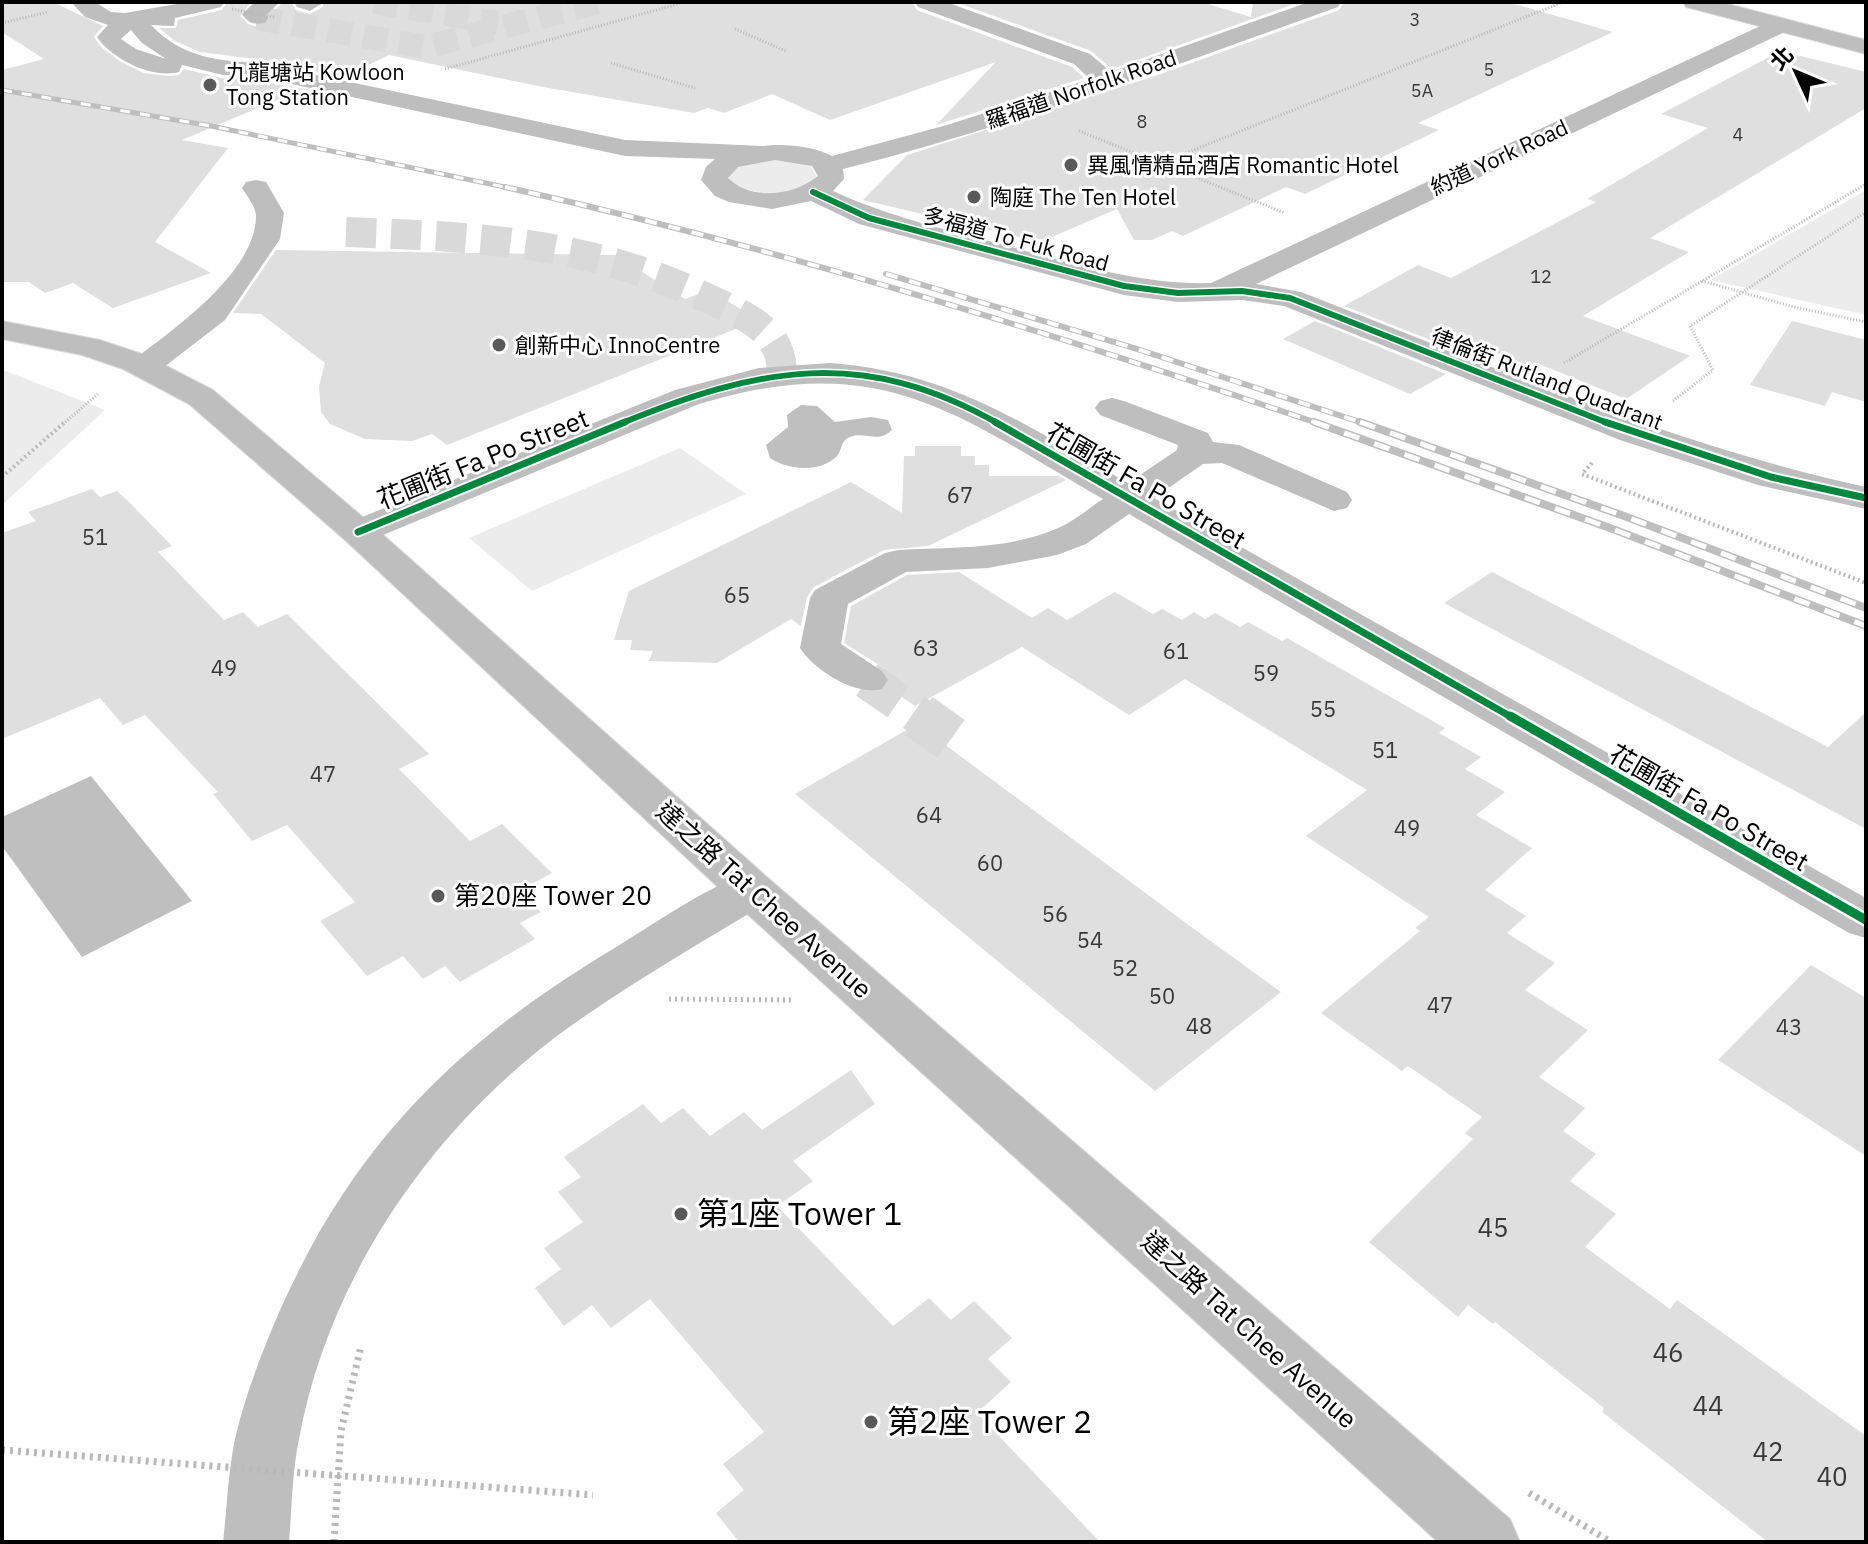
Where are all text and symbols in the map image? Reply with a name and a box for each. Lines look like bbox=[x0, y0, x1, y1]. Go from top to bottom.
house number: 3 bbox=[1410, 8, 1420, 31]
north arrow bbox=[1756, 32, 1836, 112]
text: 北 bbox=[1763, 40, 1799, 76]
street label: 羅福道 Norfolk Road bbox=[982, 42, 1180, 135]
place label: 九龍塘站 Kowloon Tong Station bbox=[226, 57, 405, 111]
house number: 5 bbox=[1484, 58, 1494, 81]
marker: 九龍塘站 Kowloon Tong Station bbox=[201, 76, 219, 94]
house number: 5A bbox=[1411, 79, 1434, 102]
house number: 8 bbox=[1137, 110, 1147, 133]
street label: 約道 York Road bbox=[1425, 112, 1572, 201]
house number: 4 bbox=[1733, 123, 1744, 146]
place label: 異風情精品酒店 Romantic Hotel bbox=[1087, 150, 1399, 179]
marker: 異風情精品酒店 Romantic Hotel bbox=[1062, 156, 1080, 174]
place label: 陶庭 The Ten Hotel bbox=[990, 182, 1176, 211]
marker: 陶庭 The Ten Hotel bbox=[965, 188, 983, 206]
street label: 多福道 To Fuk Road bbox=[920, 200, 1112, 277]
house number: 12 bbox=[1530, 265, 1552, 288]
street label: 律倫街 Rutland Quadrant bbox=[1427, 321, 1667, 436]
place label: 創新中心 InnoCentre bbox=[515, 330, 720, 359]
marker: 創新中心 InnoCentre bbox=[490, 336, 508, 354]
street label: 花圃街 Fa Po Street bbox=[372, 400, 593, 516]
street label: 花圃街 Fa Po Street bbox=[1041, 414, 1252, 556]
house number: 67 bbox=[947, 480, 973, 509]
house number: 51 bbox=[82, 522, 108, 551]
house number: 65 bbox=[724, 580, 750, 609]
house number: 63 bbox=[913, 633, 939, 662]
house number: 61 bbox=[1163, 636, 1189, 665]
house number: 49 bbox=[211, 653, 237, 682]
house number: 59 bbox=[1253, 658, 1279, 687]
house number: 55 bbox=[1310, 694, 1336, 723]
house number: 51 bbox=[1372, 735, 1398, 764]
street label: 花圃街 Fa Po Street bbox=[1604, 736, 1815, 878]
house number: 47 bbox=[310, 759, 336, 788]
street label: 達之路 Tat Chee Avenue bbox=[650, 793, 880, 1005]
house number: 64 bbox=[916, 800, 942, 829]
house number: 49 bbox=[1394, 813, 1420, 842]
house number: 60 bbox=[977, 848, 1003, 877]
place label: 第20座 Tower 20 bbox=[454, 878, 652, 912]
marker: 第20座 Tower 20 bbox=[429, 887, 447, 905]
house number: 56 bbox=[1042, 899, 1068, 928]
house number: 54 bbox=[1077, 925, 1103, 954]
house number: 52 bbox=[1112, 953, 1138, 982]
house number: 50 bbox=[1149, 981, 1175, 1010]
house number: 47 bbox=[1427, 990, 1453, 1019]
house number: 48 bbox=[1186, 1011, 1212, 1040]
house number: 43 bbox=[1776, 1012, 1802, 1041]
place label: 第1座 Tower 1 bbox=[697, 1192, 902, 1234]
marker: 第1座 Tower 1 bbox=[672, 1205, 690, 1223]
house number: 45 bbox=[1477, 1210, 1509, 1244]
street label: 達之路 Tat Chee Avenue bbox=[1135, 1223, 1365, 1435]
house number: 46 bbox=[1652, 1335, 1684, 1369]
house number: 44 bbox=[1692, 1388, 1724, 1422]
place label: 第2座 Tower 2 bbox=[887, 1400, 1092, 1442]
marker: 第2座 Tower 2 bbox=[862, 1413, 880, 1431]
house number: 42 bbox=[1752, 1434, 1784, 1468]
house number: 40 bbox=[1816, 1459, 1848, 1493]

